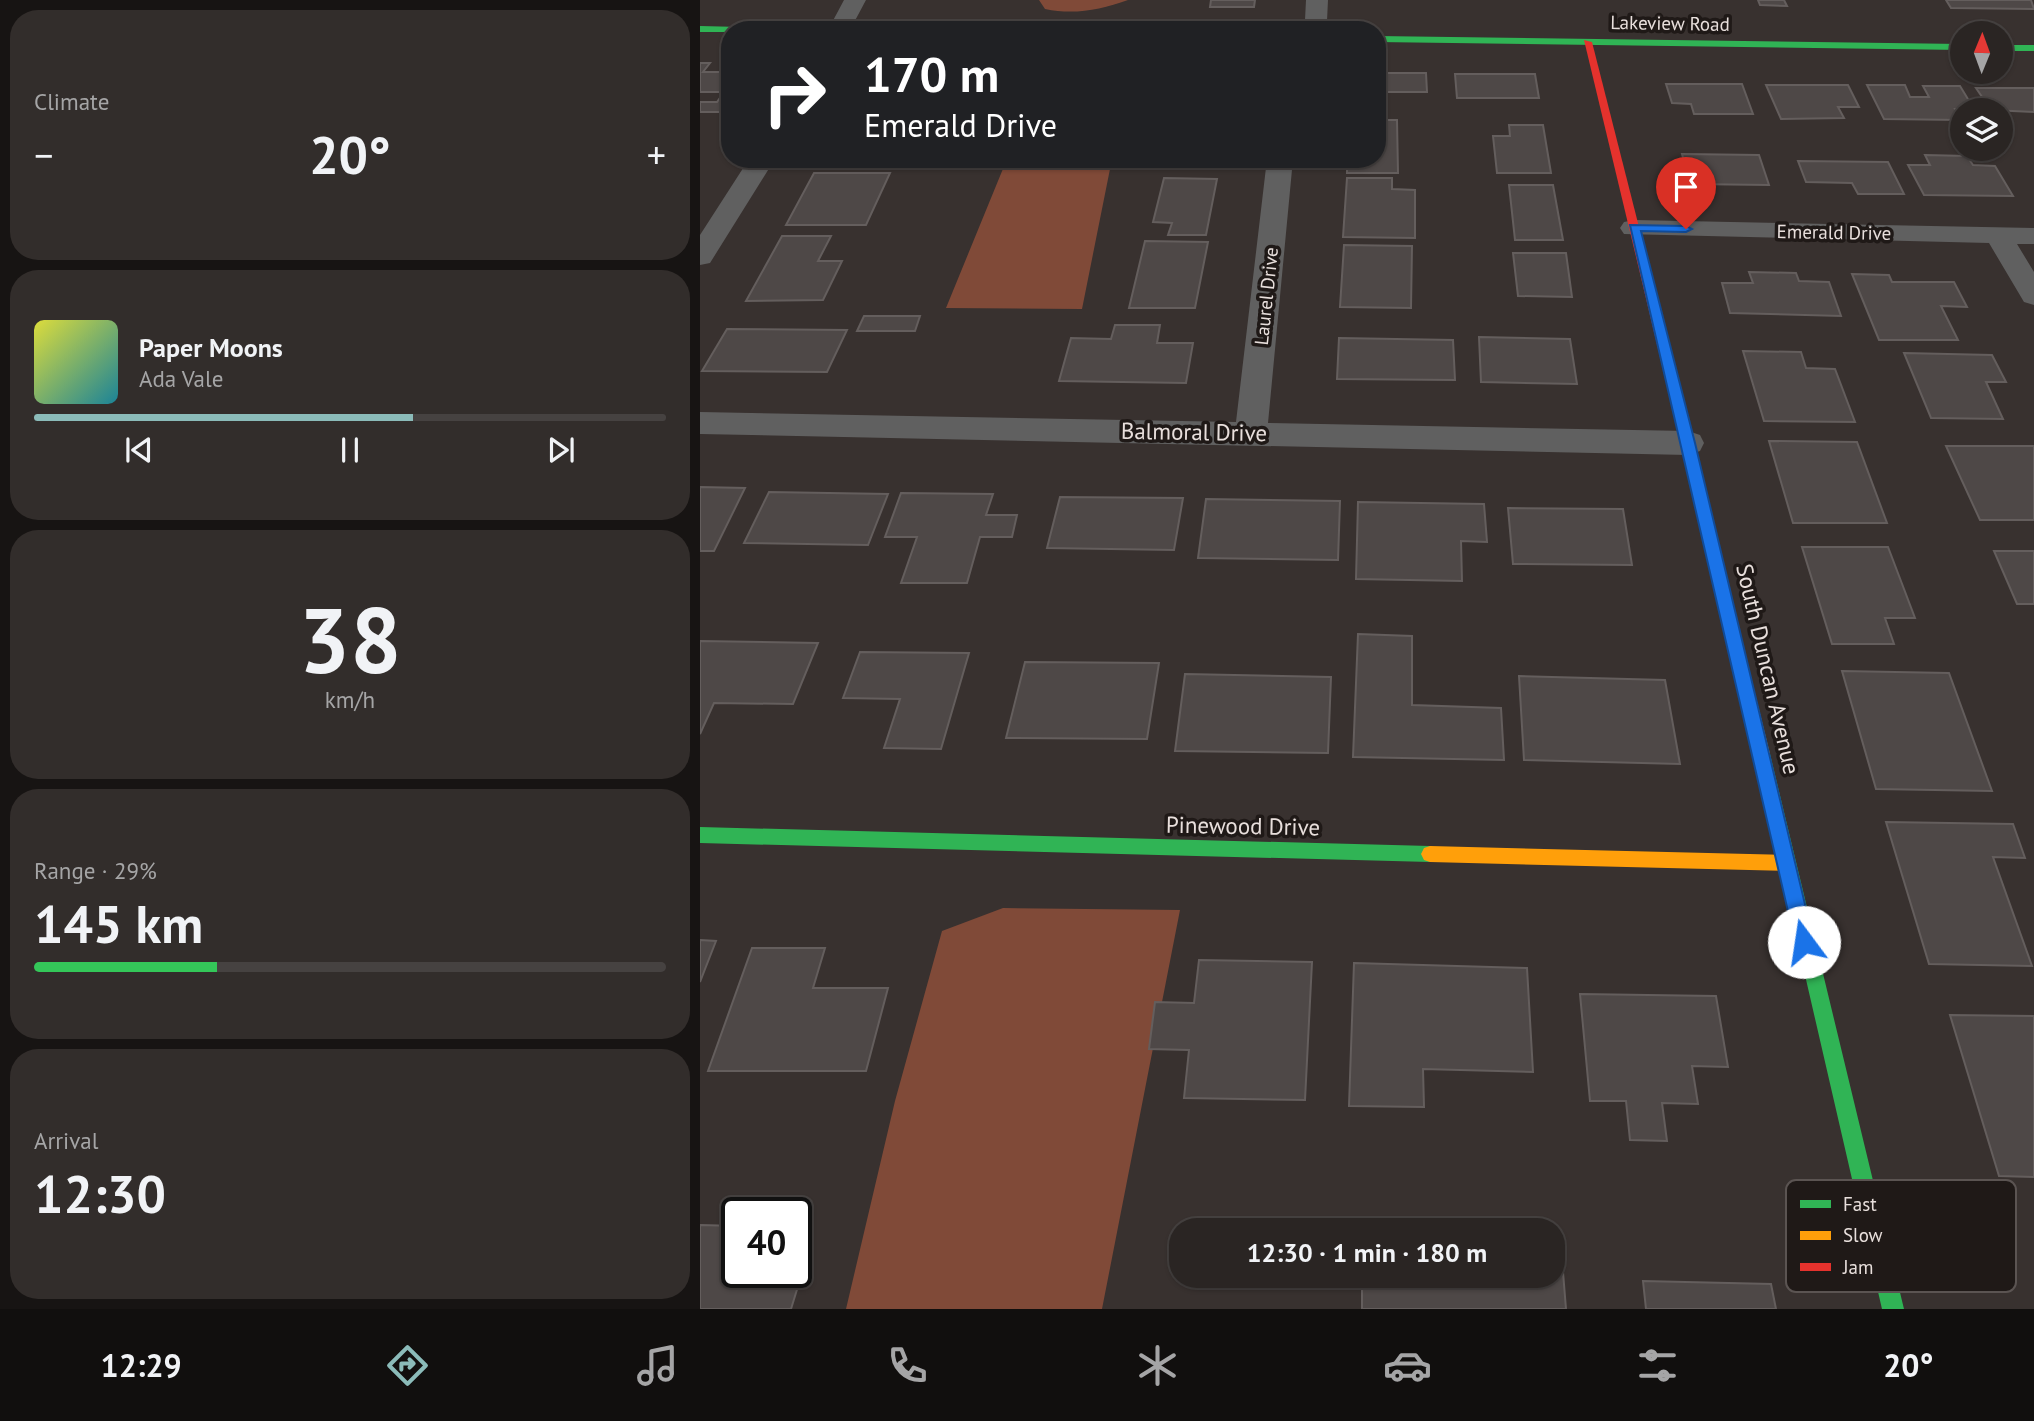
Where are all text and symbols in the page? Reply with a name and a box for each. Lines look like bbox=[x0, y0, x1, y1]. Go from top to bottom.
street label: Lakeview Road bbox=[1610, 10, 1730, 36]
north arrow bbox=[1950, 21, 2012, 84]
map controls bbox=[1950, 21, 2013, 161]
text: 170 m bbox=[864, 42, 999, 106]
icon: right bbox=[749, 49, 840, 140]
text: Climate bbox=[34, 87, 109, 116]
button: layers bbox=[1950, 98, 2013, 161]
text: Emerald Drive bbox=[864, 104, 1057, 146]
text: 20° bbox=[309, 121, 391, 188]
text: − bbox=[34, 130, 53, 179]
text: + bbox=[647, 130, 666, 179]
pin bbox=[1656, 157, 1716, 229]
icon: arrive bbox=[1667, 168, 1705, 206]
street label: Emerald Drive bbox=[1777, 219, 1891, 245]
street label: Laurel Drive bbox=[1249, 246, 1283, 346]
text: Paper Moons bbox=[139, 331, 283, 364]
text: Ada Vale bbox=[139, 364, 223, 393]
street label: Balmoral Drive bbox=[1121, 416, 1267, 447]
icon: previous bbox=[120, 431, 158, 469]
icon: pause bbox=[331, 431, 369, 469]
icon: next bbox=[542, 431, 580, 469]
street label: South Duncan Avenue bbox=[1730, 561, 1807, 777]
text: 38 bbox=[298, 580, 402, 698]
text: km/h bbox=[325, 685, 375, 714]
street label: Pinewood Drive bbox=[1166, 810, 1320, 841]
text: Range · 29% bbox=[34, 856, 157, 885]
text: 145 km bbox=[34, 890, 203, 957]
position arrow bbox=[1767, 905, 1841, 979]
text: Arrival bbox=[34, 1126, 98, 1155]
text: 12:30 bbox=[34, 1160, 166, 1227]
legend bbox=[1786, 1180, 2016, 1292]
text: Fast bbox=[1843, 1192, 1877, 1216]
speed limit sign: 40 bbox=[721, 1197, 812, 1288]
text: Slow bbox=[1843, 1223, 1883, 1247]
text: 12:30 · 1 min · 180 m bbox=[1247, 1236, 1487, 1269]
text: Jam bbox=[1842, 1255, 1873, 1279]
icon: directions bbox=[383, 1341, 432, 1390]
icon: music bbox=[633, 1341, 682, 1390]
icon: phone bbox=[883, 1341, 932, 1390]
icon: climate bbox=[1133, 1341, 1182, 1390]
icon: car bbox=[1383, 1341, 1432, 1390]
icon: filters bbox=[1633, 1341, 1682, 1390]
text: 12:29 bbox=[101, 1344, 182, 1386]
text: 20° bbox=[1883, 1344, 1933, 1386]

